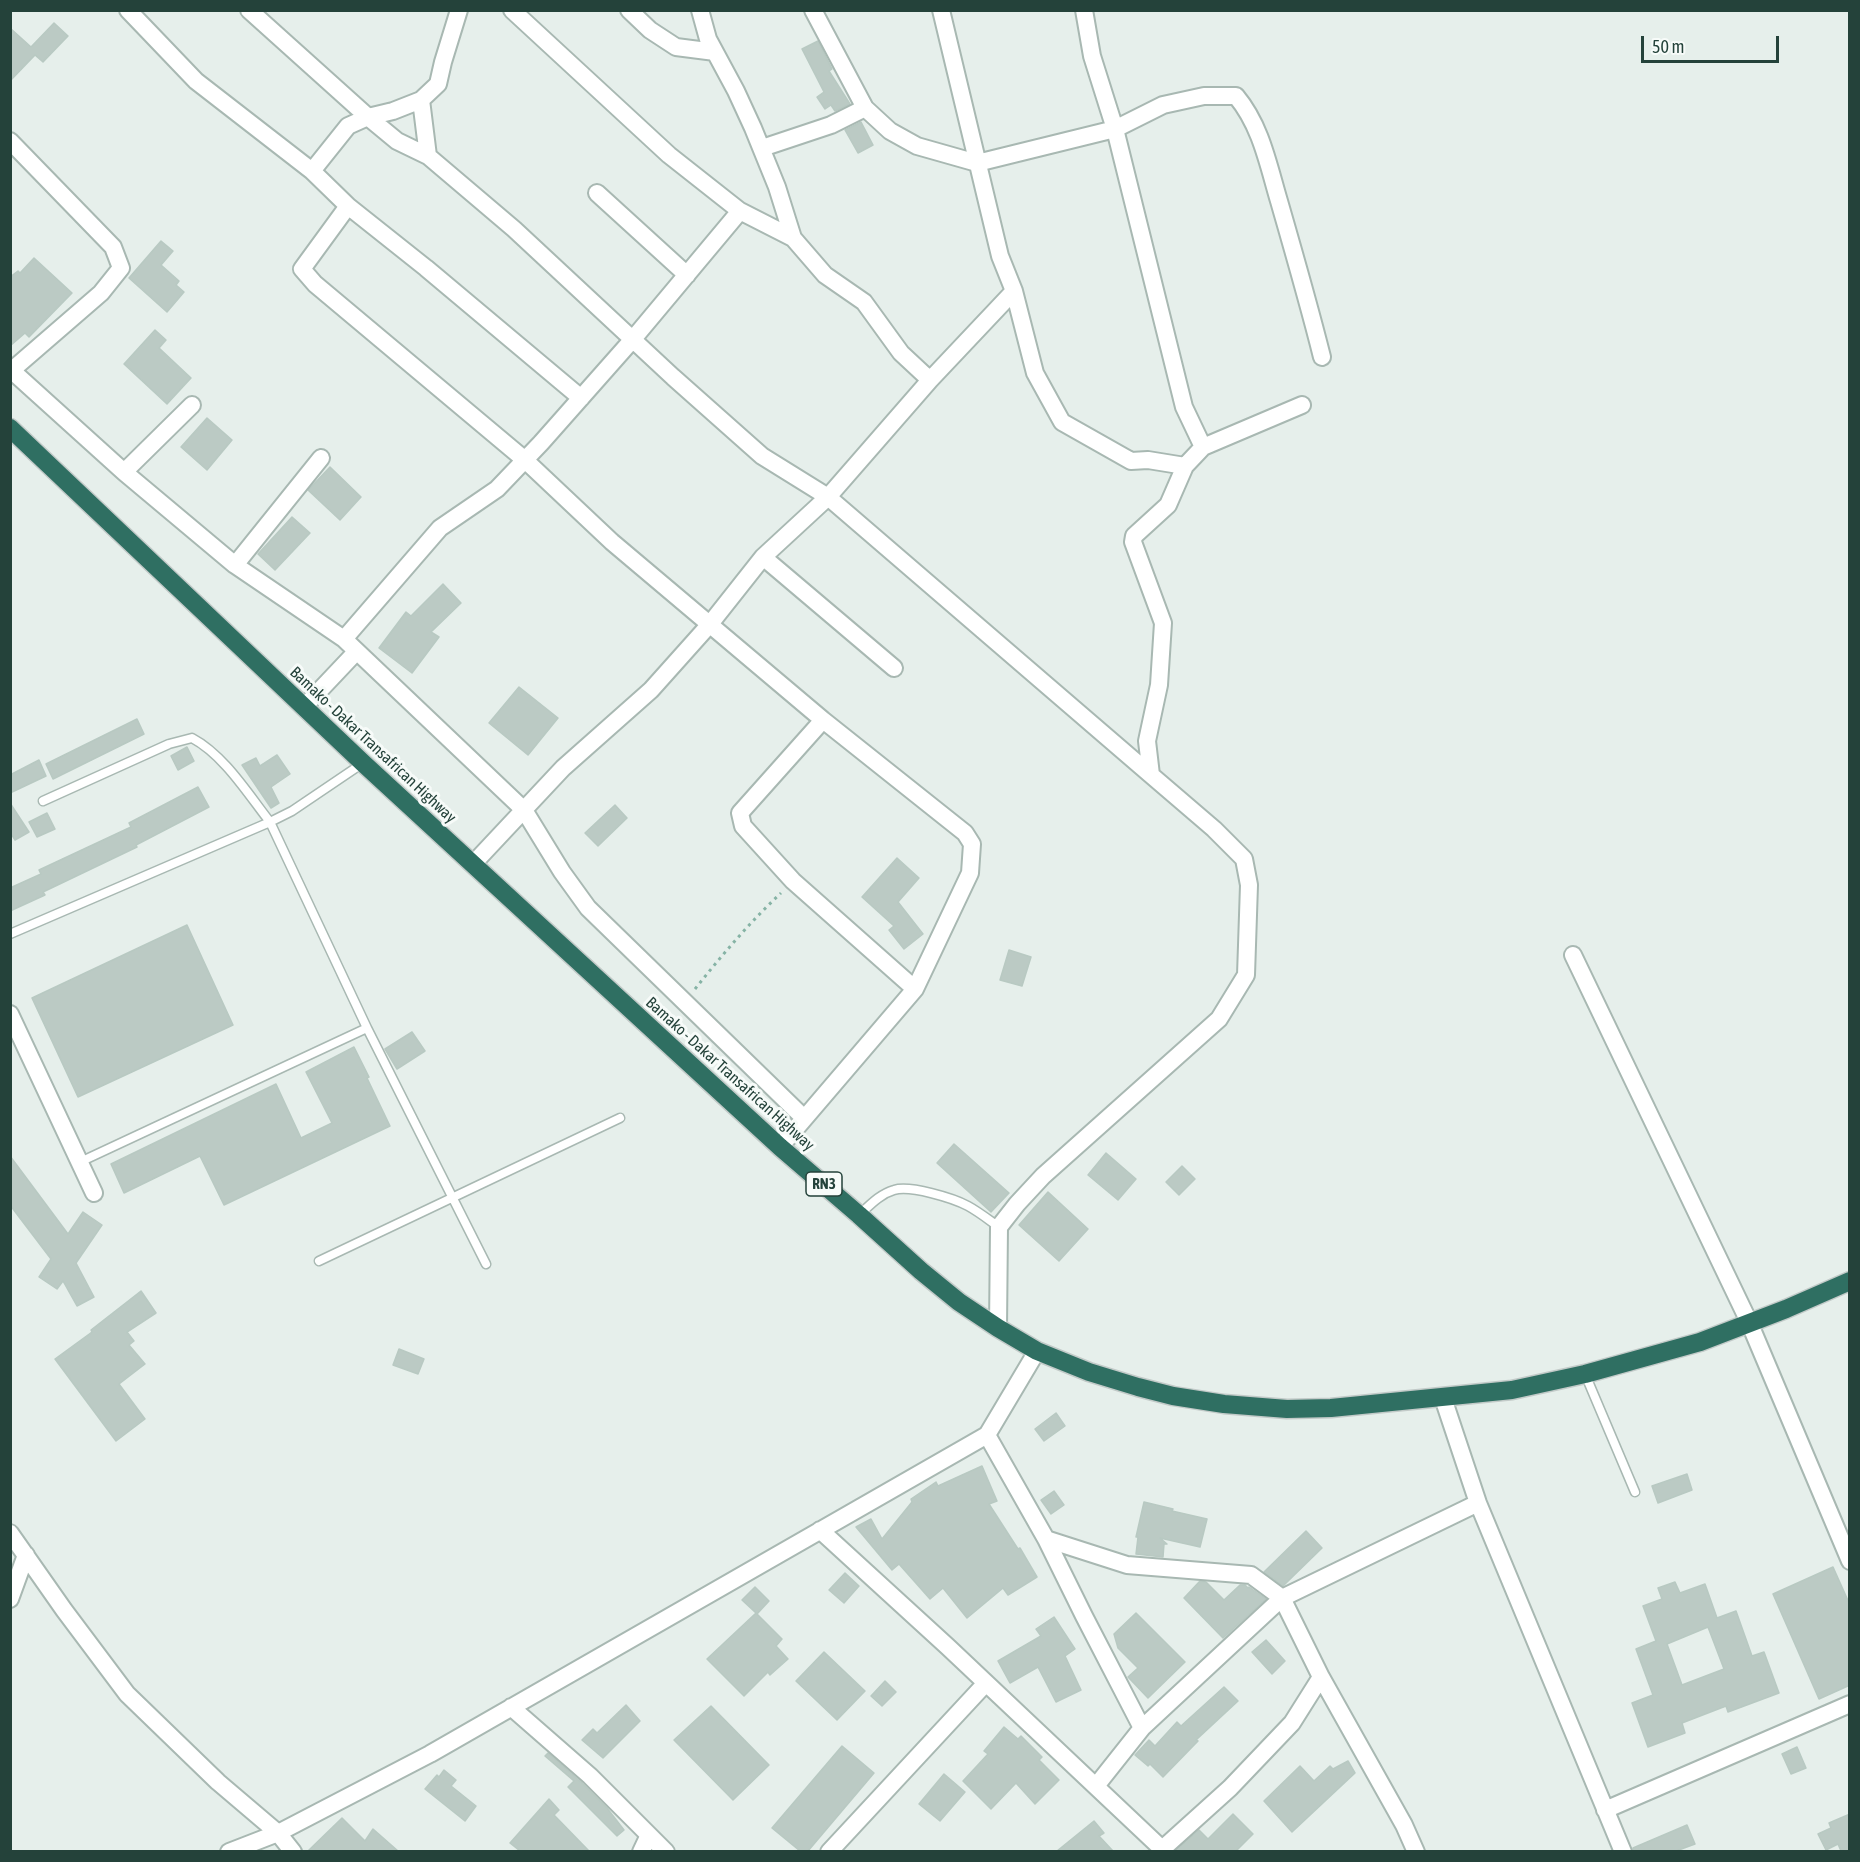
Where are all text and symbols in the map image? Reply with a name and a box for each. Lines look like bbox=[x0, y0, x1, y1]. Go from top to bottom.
scale bar bbox=[1644, 24, 1782, 62]
text: 50 m bbox=[1652, 36, 1684, 57]
street label: Bamako - Dakar Transafrican Highway bbox=[286, 663, 460, 827]
street label: Bamako - Dakar Transafrican Highway bbox=[642, 993, 818, 1155]
road number: RN3 bbox=[806, 1172, 842, 1196]

